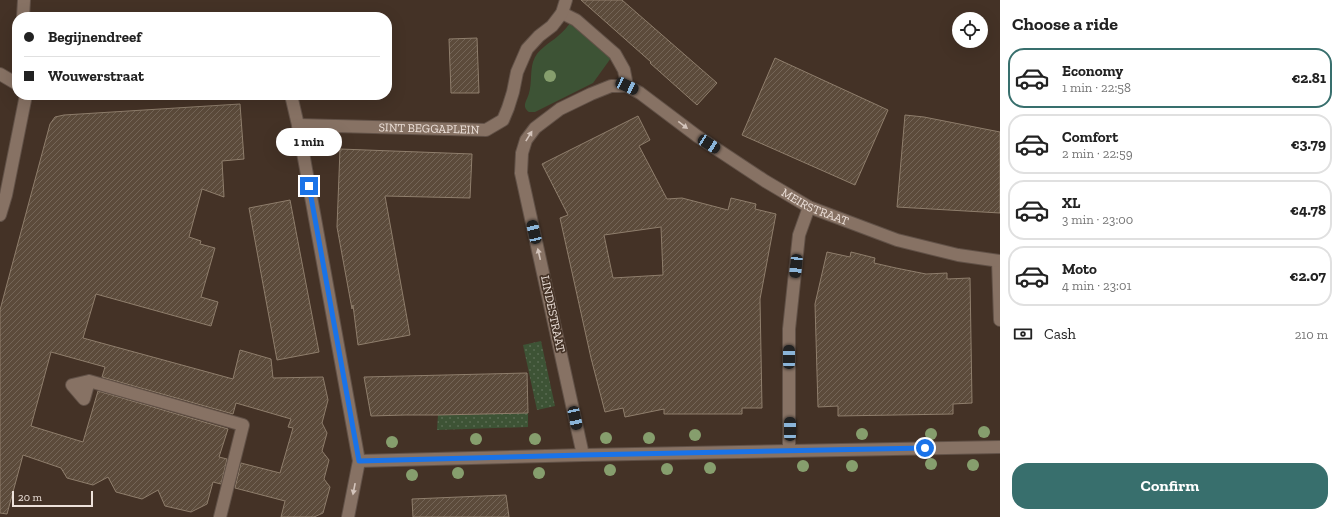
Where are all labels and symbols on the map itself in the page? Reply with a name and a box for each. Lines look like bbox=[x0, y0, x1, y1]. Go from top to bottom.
car bbox=[614, 75, 640, 97]
street label: SINT BEGGAPLEIN bbox=[378, 120, 480, 137]
one-way arrow bbox=[678, 121, 689, 130]
callout: 1 min bbox=[276, 128, 342, 156]
one-way arrow bbox=[526, 130, 533, 142]
car bbox=[696, 132, 722, 156]
route end bbox=[300, 177, 318, 195]
street label: MEIRSTRAAT bbox=[779, 185, 851, 228]
car bbox=[525, 219, 543, 245]
one-way arrow bbox=[536, 248, 542, 260]
car bbox=[789, 253, 803, 279]
street label: LINDESTRAAT bbox=[538, 274, 568, 354]
car bbox=[783, 345, 795, 369]
car bbox=[567, 405, 583, 431]
car bbox=[784, 417, 796, 441]
route start bbox=[916, 439, 934, 457]
one-way arrow bbox=[350, 483, 356, 495]
scale bar bbox=[12, 489, 93, 508]

